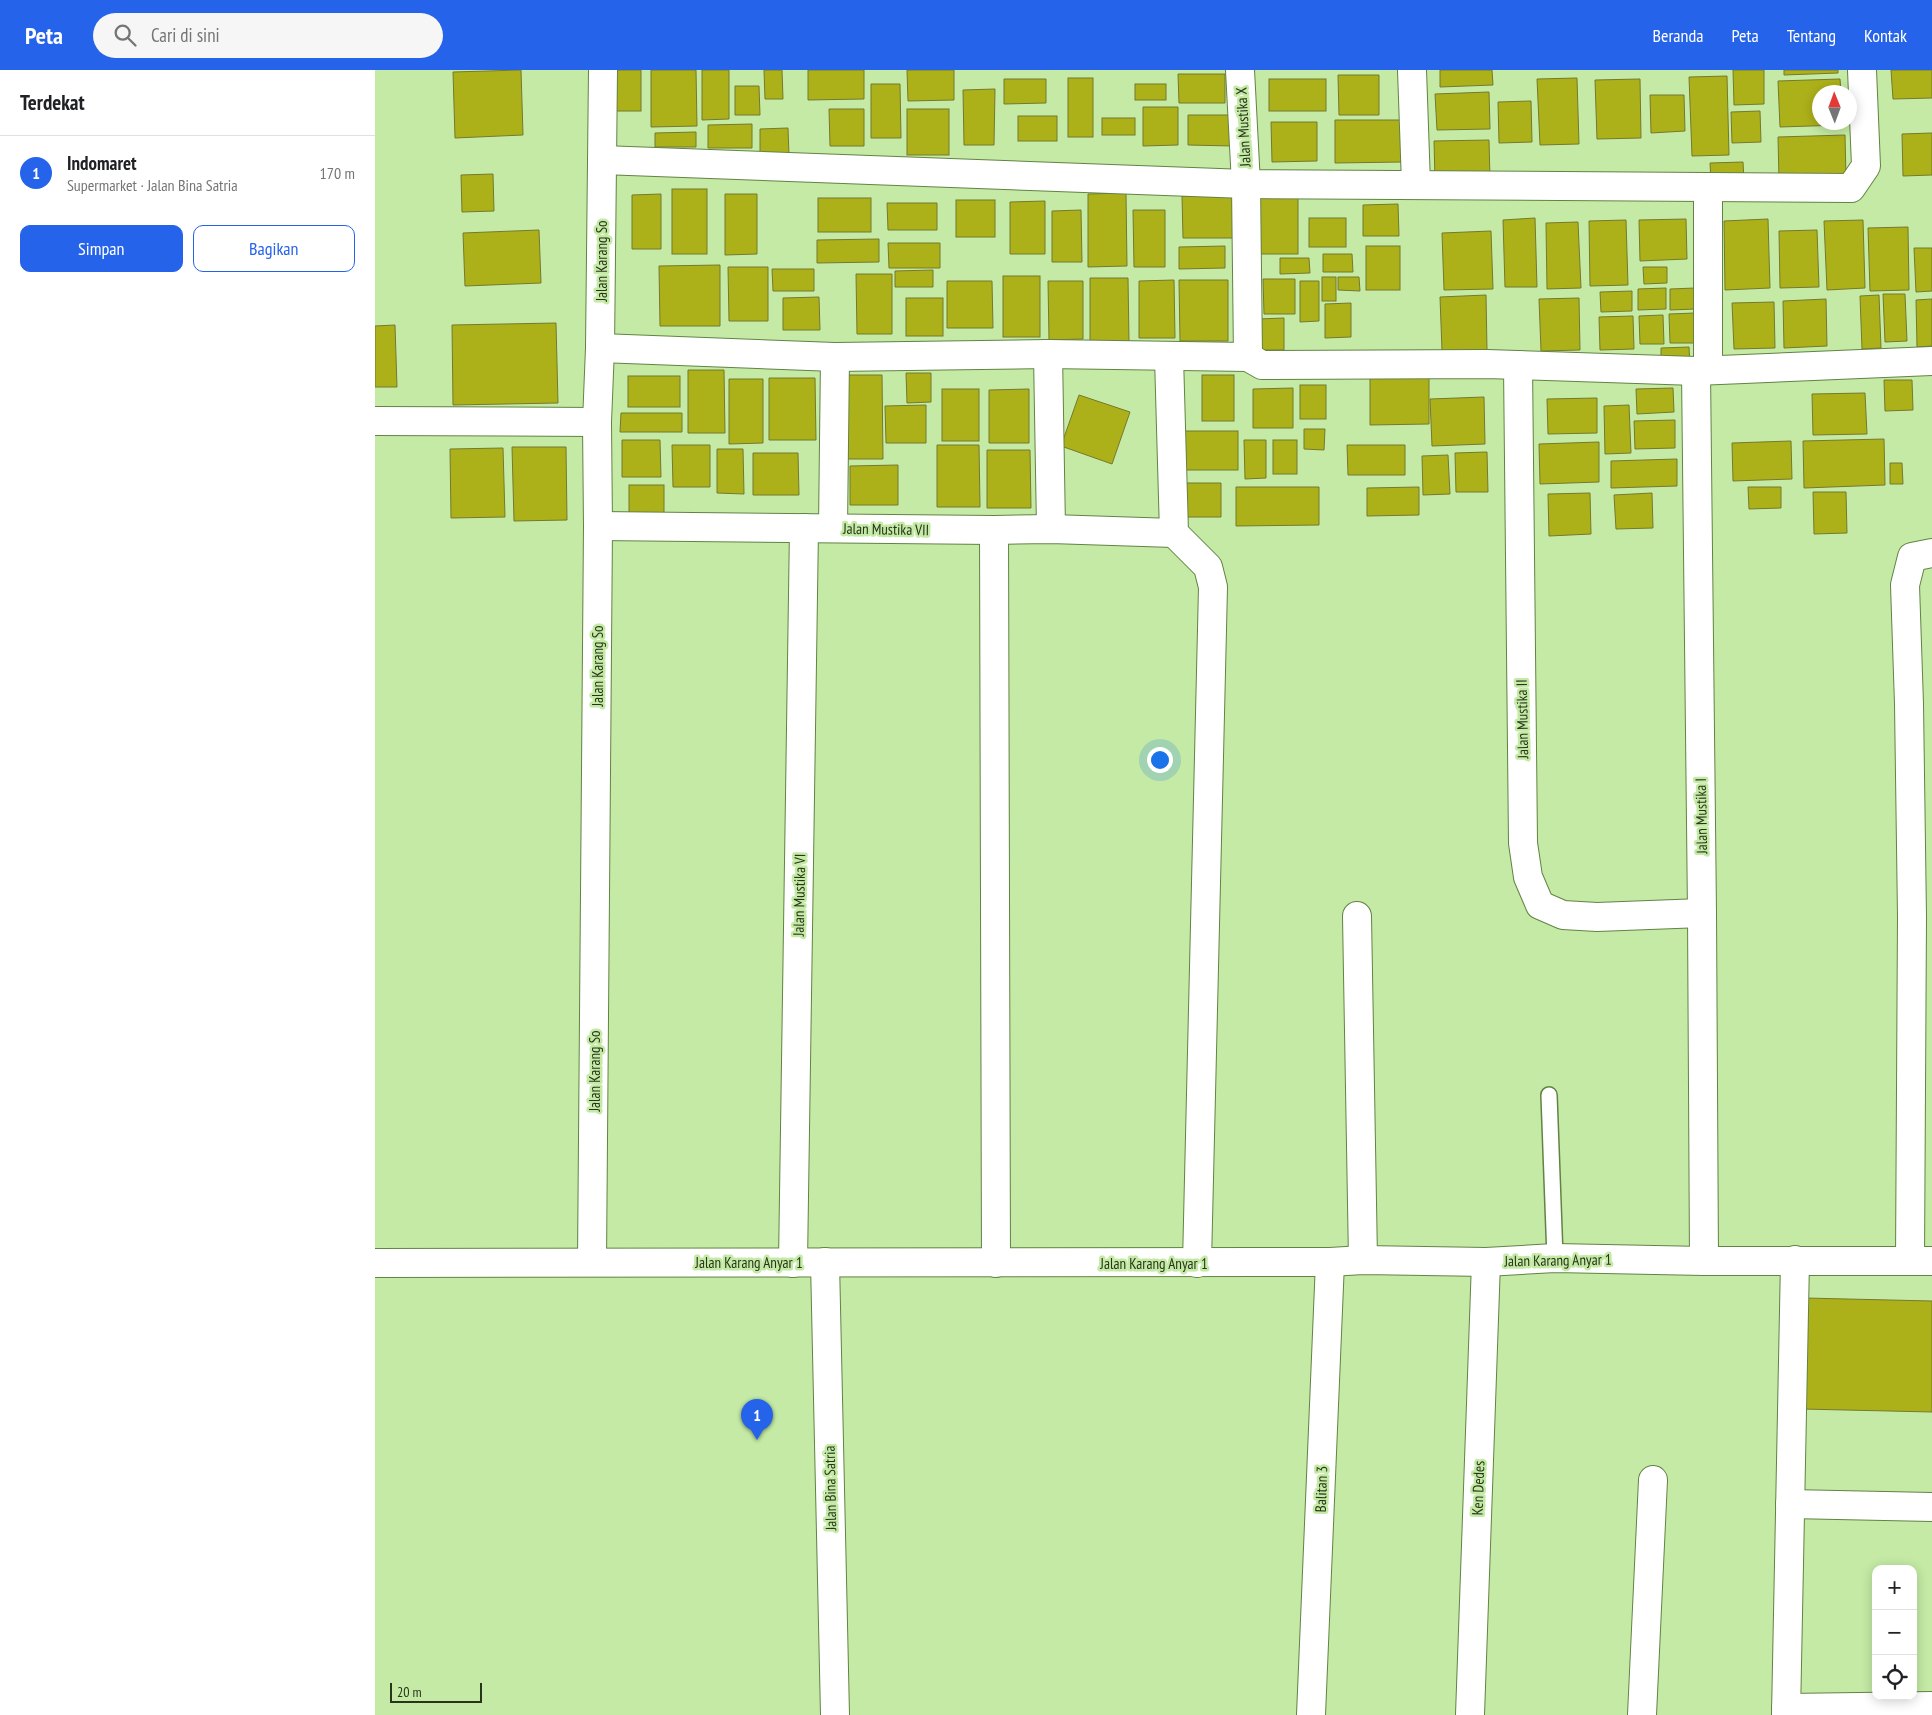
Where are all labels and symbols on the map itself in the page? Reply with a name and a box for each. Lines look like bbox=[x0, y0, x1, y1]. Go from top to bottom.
north arrow bbox=[1812, 85, 1857, 130]
street label: Jalan Mustika X bbox=[1231, 86, 1255, 168]
street label: Jalan Karang So bbox=[592, 220, 611, 303]
street label: Jalan Mustika VII bbox=[842, 519, 929, 539]
street label: Jalan Karang So bbox=[588, 625, 607, 708]
street label: Jalan Mustika II bbox=[1512, 679, 1532, 760]
your location bbox=[1147, 747, 1173, 773]
street label: Jalan Mustika I bbox=[1691, 778, 1711, 855]
street label: Jalan Mustika VI bbox=[789, 854, 809, 937]
street label: Jalan Karang So bbox=[585, 1030, 604, 1113]
street label: Jalan Karang Anyar 1 bbox=[1503, 1250, 1612, 1270]
street label: Jalan Karang Anyar 1 bbox=[694, 1253, 803, 1272]
street label: Jalan Karang Anyar 1 bbox=[1099, 1254, 1208, 1273]
pin: 1 bbox=[741, 1399, 773, 1440]
street label: Jalan Bina Satria bbox=[820, 1445, 840, 1532]
street label: Ken Dedes bbox=[1468, 1460, 1488, 1516]
street label: Balitan 3 bbox=[1311, 1465, 1331, 1513]
scale bar bbox=[390, 1680, 483, 1703]

